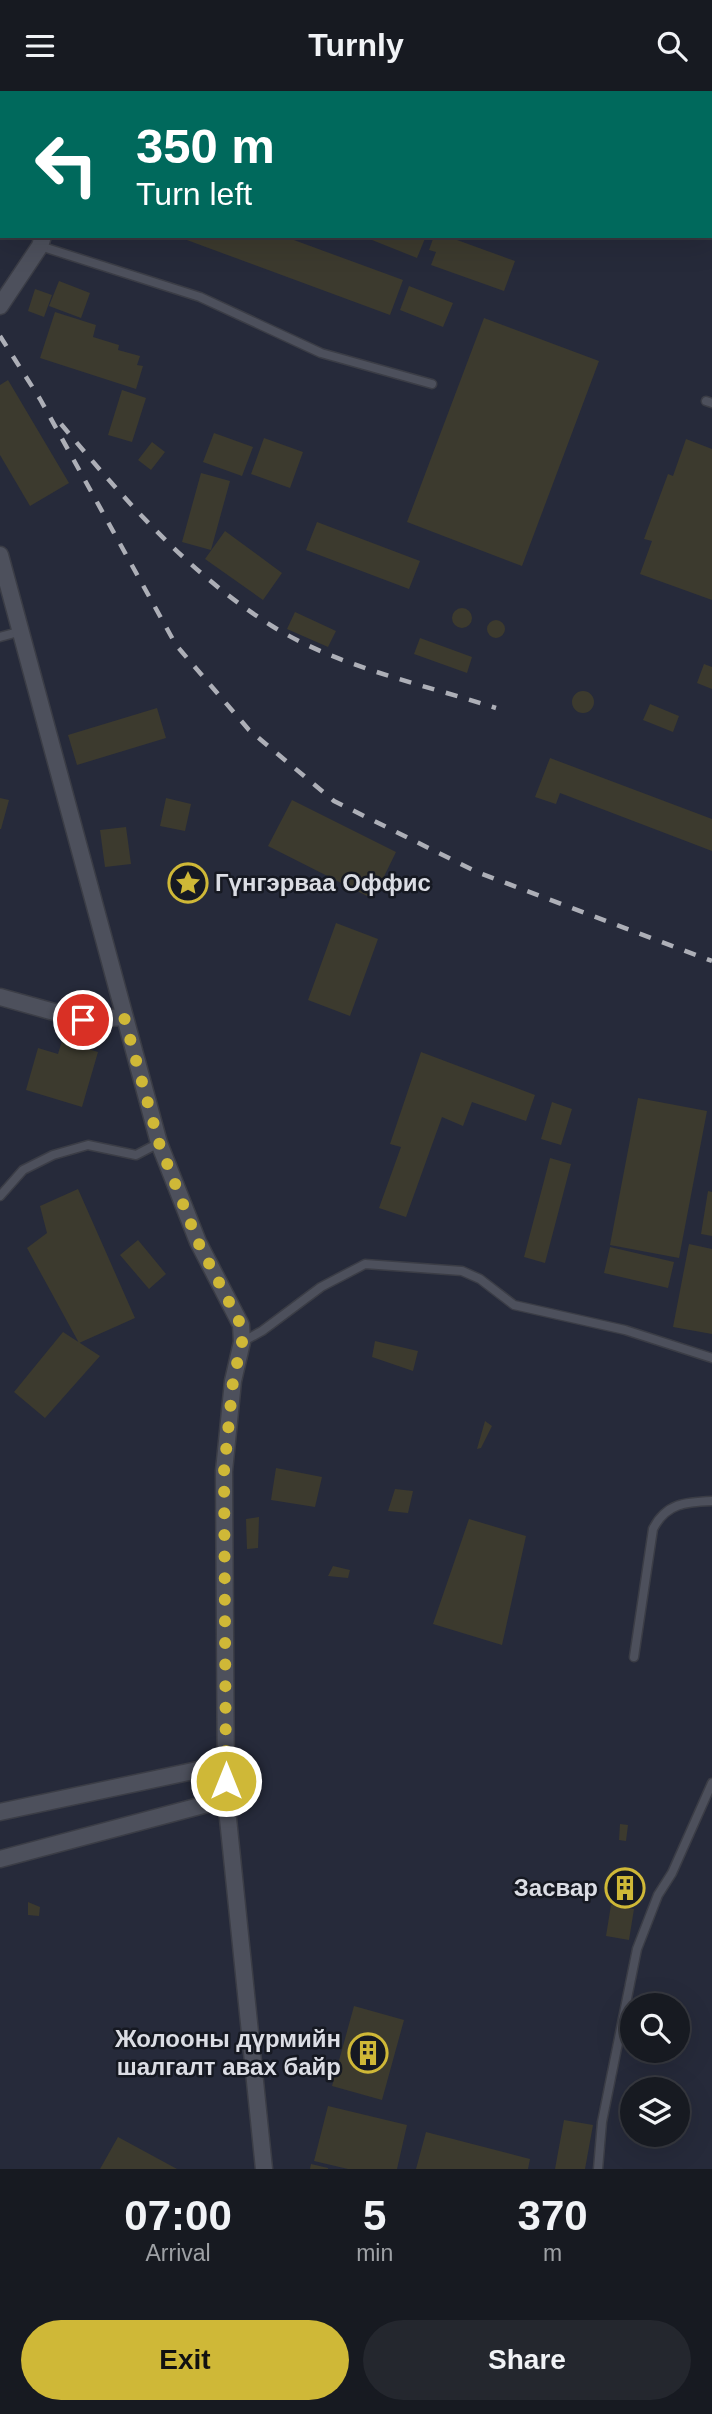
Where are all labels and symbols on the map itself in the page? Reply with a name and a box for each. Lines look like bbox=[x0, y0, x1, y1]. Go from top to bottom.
place icon: Гүнгэрваа Оффис bbox=[167, 862, 209, 904]
place label: Гүнгэрваа Оффис bbox=[215, 869, 431, 896]
pin bbox=[53, 990, 113, 1050]
position arrow bbox=[189, 1744, 263, 1818]
building icon: Засвар bbox=[604, 1867, 646, 1909]
place label: Засвар bbox=[514, 1874, 598, 1901]
place label: Жолооны дүрмийн шалгалт авах байр bbox=[114, 2025, 341, 2080]
building icon: Жолооны дүрмийн шалгалт авах байр bbox=[347, 2032, 389, 2074]

